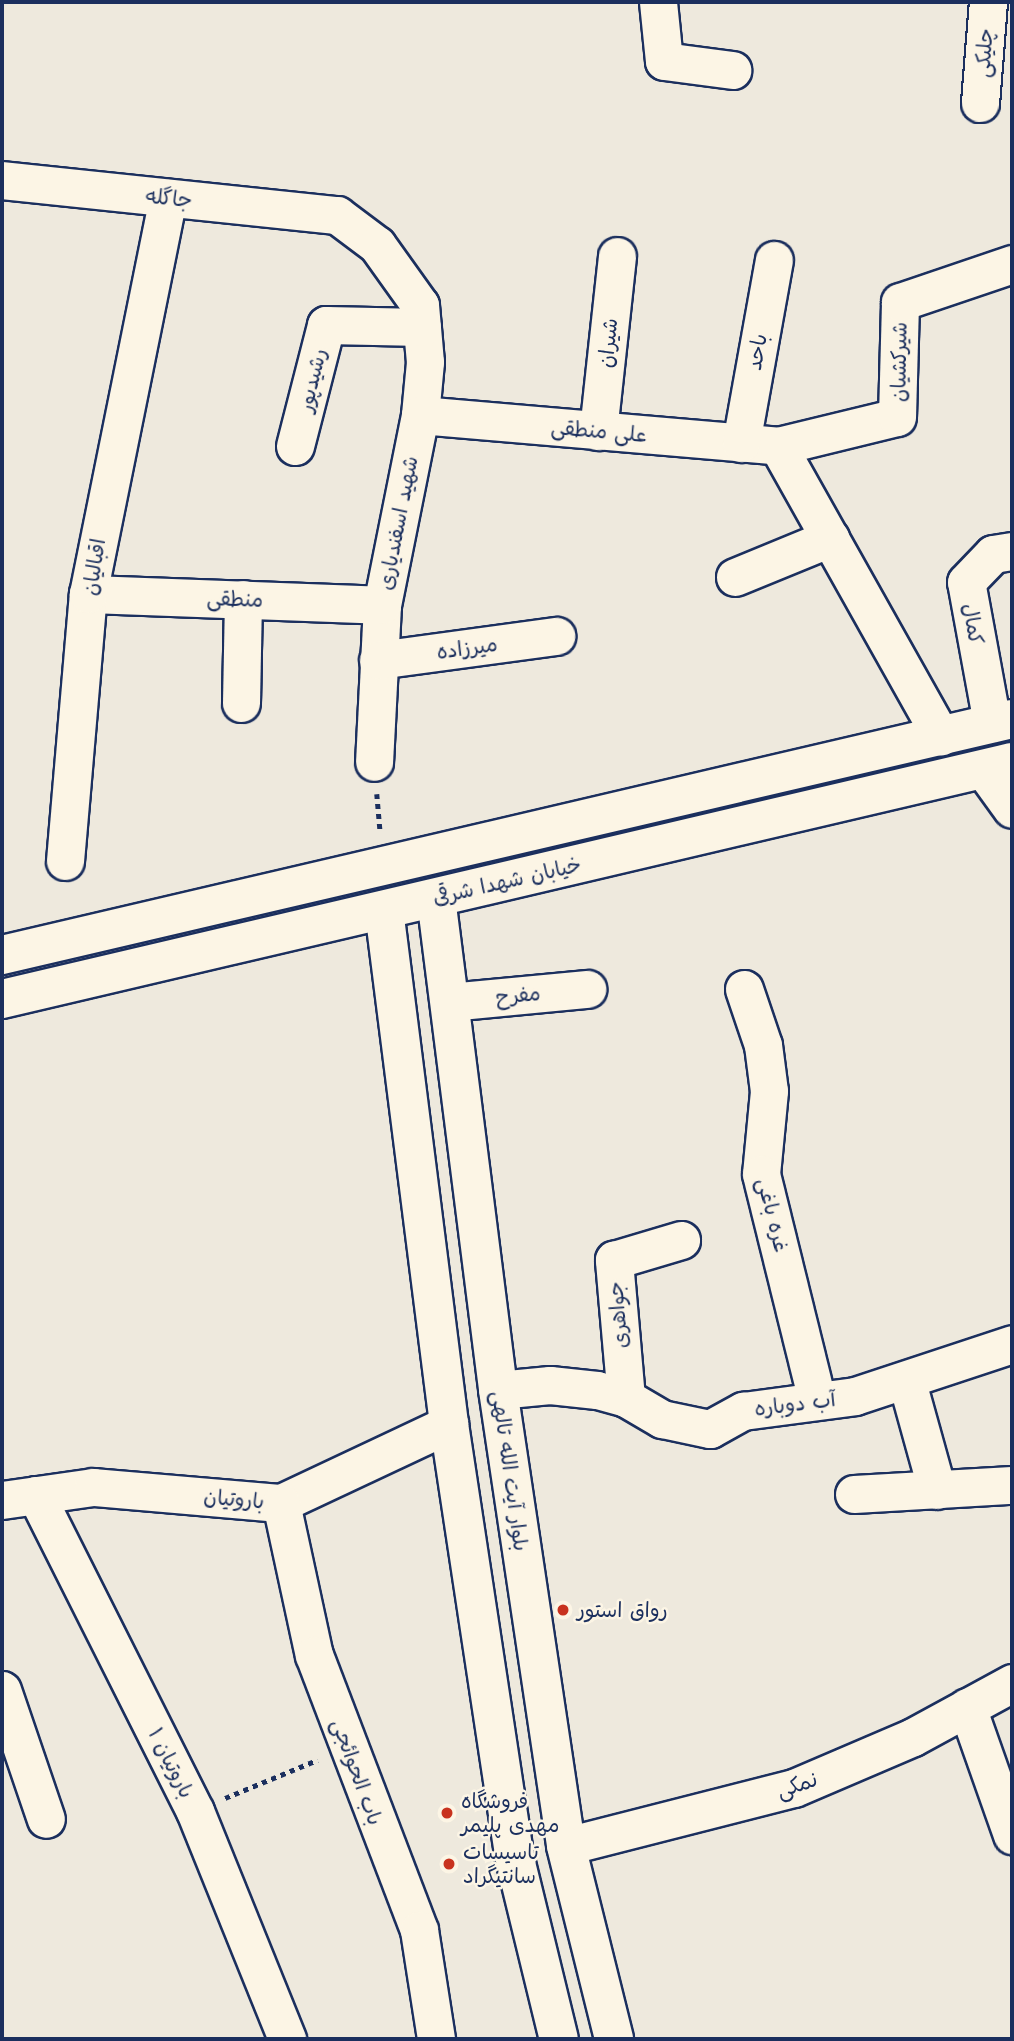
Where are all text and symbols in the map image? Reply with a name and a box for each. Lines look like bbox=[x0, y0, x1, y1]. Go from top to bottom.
street label: چلیکی bbox=[970, 27, 998, 79]
street label: جاگله bbox=[144, 183, 194, 213]
street label: شیران bbox=[593, 317, 623, 369]
street label: شیرکشیان bbox=[886, 322, 912, 402]
street label: باحد bbox=[741, 332, 773, 372]
street label: رشیدپور bbox=[292, 346, 332, 414]
street label: علی منطقی bbox=[550, 414, 648, 448]
street label: شهید اسفندیاری bbox=[373, 454, 423, 592]
street label: اقبالیان bbox=[77, 537, 111, 597]
street label: منطقی bbox=[206, 585, 264, 613]
street label: کمال bbox=[957, 601, 989, 647]
street label: میرزاده bbox=[435, 631, 499, 665]
street label: خیابان شهدا شرقی bbox=[430, 852, 584, 910]
street label: مفرح bbox=[494, 980, 542, 1010]
street label: غره باغی bbox=[752, 1175, 794, 1255]
street label: جواهری bbox=[603, 1280, 633, 1350]
street label: آب دوباره bbox=[753, 1387, 837, 1421]
street label: بلوار آیت الله تالهی bbox=[486, 1389, 534, 1553]
street label: باروتیان bbox=[203, 1484, 265, 1514]
place label: رواق استور bbox=[577, 1597, 668, 1623]
marker: رواق استور bbox=[555, 1602, 571, 1618]
street label: باب الحوائجی bbox=[326, 1715, 388, 1829]
street label: ۱ باروتیان bbox=[143, 1724, 199, 1802]
street label: نمکی bbox=[773, 1766, 821, 1804]
place label: فروشگاه مهدی پلیمر bbox=[461, 1788, 560, 1838]
marker: فروشگاه مهدی پلیمر bbox=[439, 1805, 455, 1821]
place label: تاسیسات سانتیگراد bbox=[463, 1839, 539, 1889]
marker: تاسیسات سانتیگراد bbox=[441, 1856, 457, 1872]

